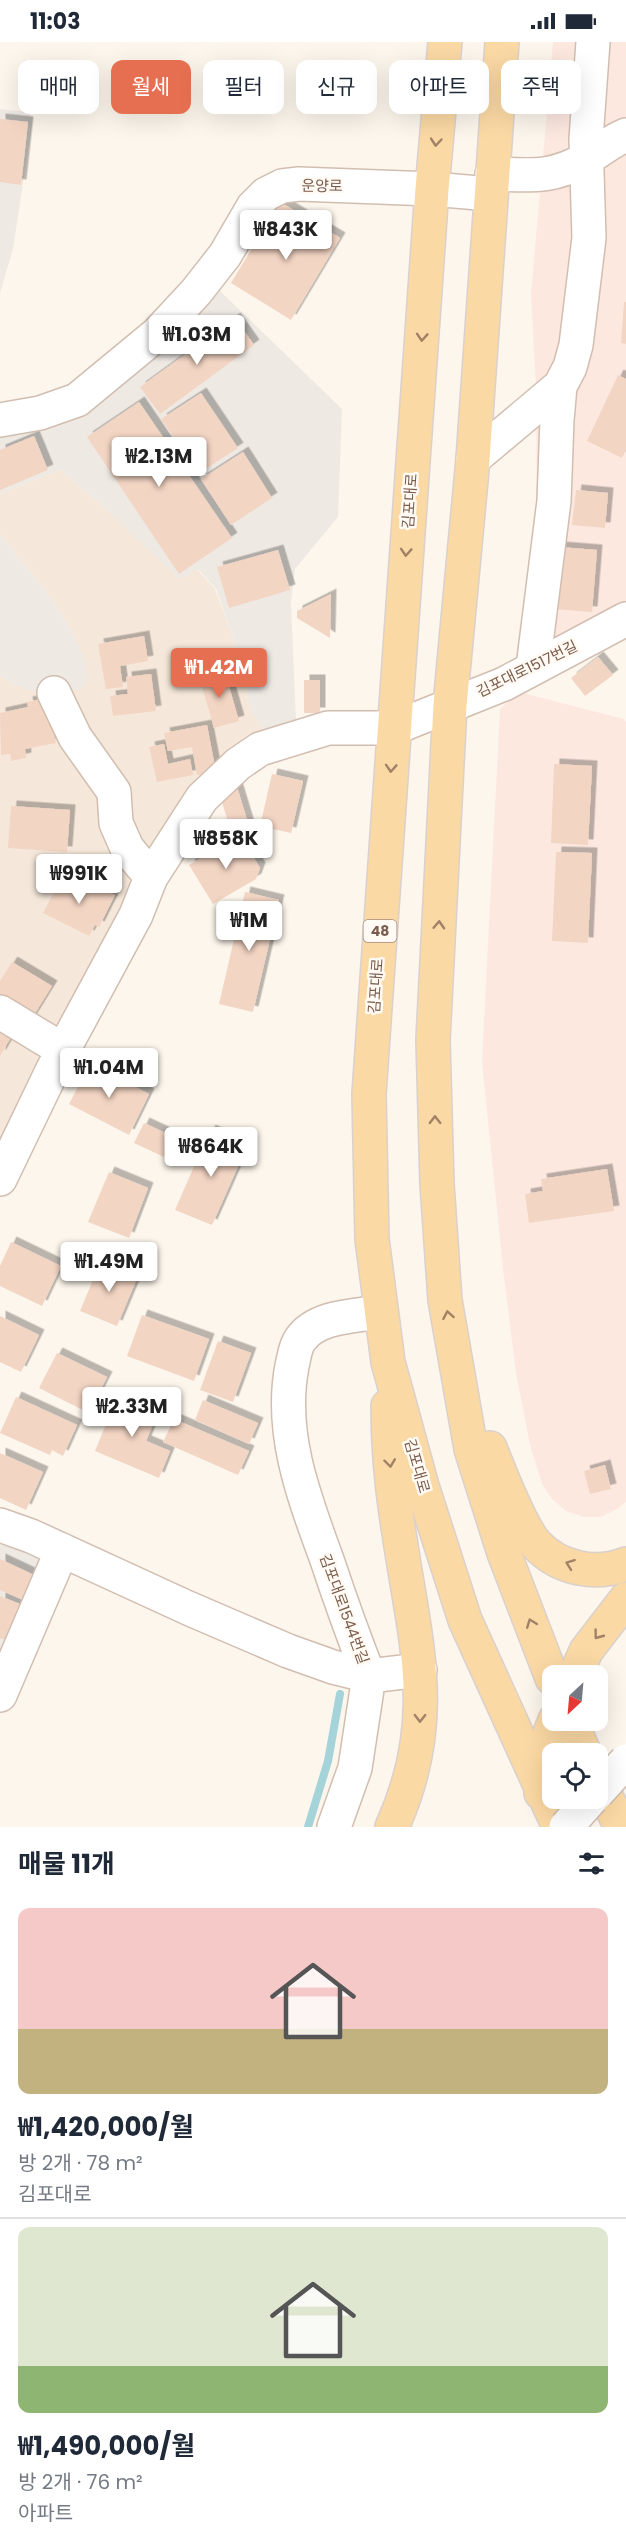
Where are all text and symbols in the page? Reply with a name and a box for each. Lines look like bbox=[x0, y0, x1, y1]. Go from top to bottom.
text: 11:03 bbox=[30, 6, 80, 37]
chip: 매매 bbox=[18, 60, 99, 114]
chip: 월세 bbox=[111, 60, 191, 114]
chip: 필터 bbox=[203, 60, 284, 114]
chip: 신규 bbox=[296, 60, 377, 114]
chip: 아파트 bbox=[389, 60, 489, 114]
chip: 주택 bbox=[501, 60, 581, 114]
one-way arrow bbox=[430, 138, 443, 147]
street label: 운양로 bbox=[301, 175, 343, 196]
pin: ₩843K bbox=[244, 210, 328, 261]
text: ₩843K bbox=[254, 215, 318, 243]
pin: ₩1.03M bbox=[148, 315, 246, 366]
text: ₩1.03M bbox=[163, 320, 231, 348]
one-way arrow bbox=[415, 332, 428, 341]
pin: ₩2.13M bbox=[110, 437, 208, 488]
text: ₩2.13M bbox=[126, 442, 192, 470]
street label: 김포대로 bbox=[397, 473, 422, 529]
one-way arrow bbox=[400, 548, 413, 557]
street label: 김포대로1517번길 bbox=[473, 635, 581, 702]
pin: ₩1.42M bbox=[170, 648, 268, 699]
text: ₩1.42M bbox=[185, 653, 253, 681]
one-way arrow bbox=[385, 763, 398, 772]
pin: ₩858K bbox=[184, 819, 268, 870]
text: ₩858K bbox=[194, 824, 258, 852]
pin: ₩991K bbox=[37, 854, 121, 905]
text: ₩991K bbox=[50, 859, 108, 887]
pin: ₩1M bbox=[220, 901, 278, 952]
text: ₩1M bbox=[230, 906, 268, 934]
road number: 48 bbox=[364, 920, 397, 942]
one-way arrow bbox=[433, 921, 446, 930]
street label: 김포대로 bbox=[363, 958, 388, 1014]
pin: ₩1.04M bbox=[60, 1048, 158, 1099]
text: ₩1.04M bbox=[74, 1053, 144, 1081]
one-way arrow bbox=[429, 1116, 442, 1125]
pin: ₩864K bbox=[169, 1127, 253, 1178]
text: ₩864K bbox=[179, 1132, 243, 1160]
pin: ₩1.49M bbox=[60, 1242, 158, 1293]
text: ₩1.49M bbox=[74, 1247, 144, 1275]
one-way arrow bbox=[442, 1310, 454, 1319]
pin: ₩2.33M bbox=[83, 1387, 181, 1438]
text: ₩2.33M bbox=[96, 1392, 168, 1420]
street label: 김포대로 bbox=[400, 1436, 435, 1495]
one-way arrow bbox=[383, 1458, 396, 1467]
street label: 김포대로1544번길 bbox=[315, 1551, 374, 1667]
one-way arrow bbox=[565, 1559, 575, 1572]
one-way arrow bbox=[526, 1619, 538, 1630]
one-way arrow bbox=[594, 1629, 605, 1640]
north arrow bbox=[542, 1665, 608, 1731]
map controls bbox=[542, 1665, 608, 1809]
one-way arrow bbox=[414, 1714, 426, 1723]
button: locate bbox=[542, 1743, 608, 1809]
text: 매물 11개 bbox=[18, 1846, 115, 1882]
icon: filters bbox=[575, 1847, 608, 1880]
icon: home bbox=[259, 1947, 367, 2055]
text: ₩1,420,000/월 bbox=[18, 2109, 194, 2145]
text: 방 2개 · 78 m² bbox=[18, 2149, 143, 2177]
text: 김포대로 bbox=[18, 2180, 92, 2208]
icon: home bbox=[259, 2266, 367, 2374]
text: ₩1,490,000/월 bbox=[18, 2428, 195, 2464]
text: 방 2개 · 76 m² bbox=[18, 2468, 143, 2496]
text: 아파트 bbox=[18, 2499, 73, 2527]

